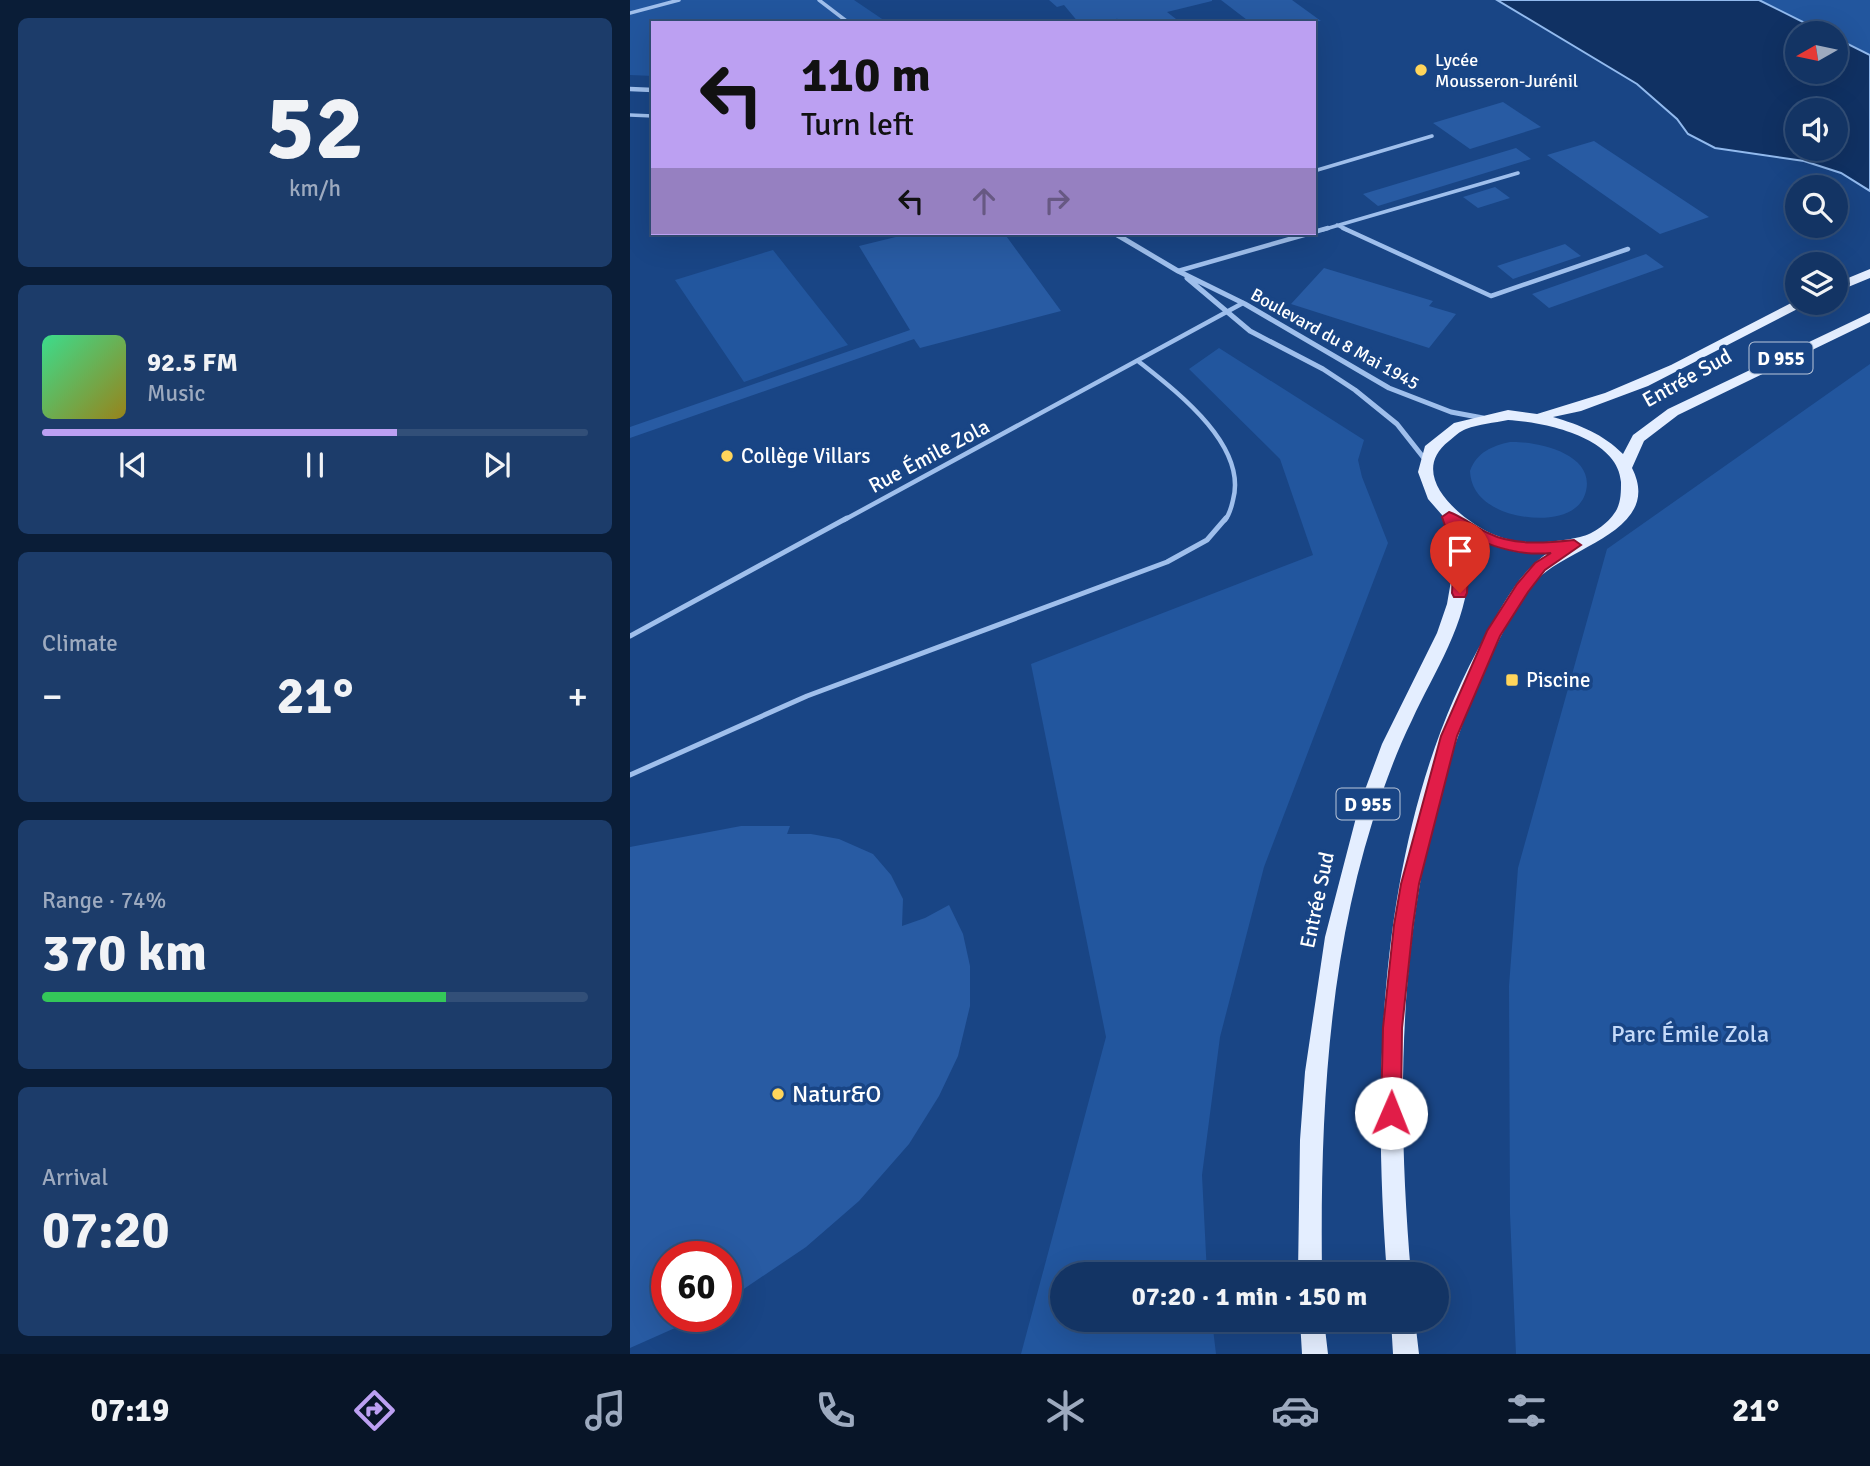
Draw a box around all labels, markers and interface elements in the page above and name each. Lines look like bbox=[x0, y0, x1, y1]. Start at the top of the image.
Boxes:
north arrow bbox=[1785, 21, 1848, 84]
map controls bbox=[1785, 21, 1848, 315]
text: 110 m bbox=[801, 45, 931, 105]
icon: left bbox=[686, 49, 777, 140]
place label: Lycée Mousseron-Jurénil bbox=[1435, 49, 1578, 92]
marker: Lycée Mousseron-Jurénil bbox=[1413, 62, 1429, 78]
text: 52 bbox=[266, 72, 364, 185]
button: sound bbox=[1785, 98, 1848, 161]
text: Turn left bbox=[801, 105, 914, 144]
text: km/h bbox=[289, 174, 341, 203]
button: search bbox=[1785, 175, 1848, 238]
icon: left bbox=[892, 182, 930, 220]
icon: ahead bbox=[965, 182, 1003, 220]
icon: right bbox=[1038, 182, 1076, 220]
button: layers bbox=[1785, 252, 1848, 315]
street label: Boulevard du 8 Mai 1945 bbox=[1247, 283, 1423, 395]
road number: D 955 bbox=[1750, 342, 1812, 374]
street label: Entrée Sud bbox=[1638, 343, 1736, 413]
text: 92.5 FM bbox=[147, 347, 238, 379]
text: Music bbox=[147, 379, 205, 408]
street label: Rue Émile Zola bbox=[864, 413, 994, 499]
place label: Collège Villars bbox=[741, 443, 871, 469]
icon: previous bbox=[114, 446, 152, 484]
icon: pause bbox=[296, 446, 334, 484]
icon: next bbox=[478, 446, 516, 484]
marker: Collège Villars bbox=[719, 448, 735, 464]
pin bbox=[1430, 521, 1490, 593]
icon: arrive bbox=[1441, 532, 1479, 570]
text: Climate bbox=[42, 629, 118, 658]
text: 21° bbox=[277, 664, 353, 728]
place label: Piscine bbox=[1526, 667, 1591, 693]
marker: Piscine bbox=[1504, 672, 1520, 688]
text: − bbox=[42, 673, 63, 720]
text: + bbox=[567, 673, 588, 720]
road number: D 955 bbox=[1336, 789, 1400, 820]
street label: Entrée Sud bbox=[1294, 849, 1340, 951]
text: Range · 74% bbox=[42, 886, 166, 915]
text: 370 km bbox=[42, 921, 207, 985]
park label: Parc Émile Zola bbox=[1611, 1019, 1769, 1049]
position arrow bbox=[1354, 1076, 1428, 1150]
place label: Natur&O bbox=[792, 1079, 881, 1109]
marker: Natur&O bbox=[770, 1086, 786, 1102]
text: Arrival bbox=[42, 1163, 108, 1192]
text: 07:20 bbox=[42, 1198, 170, 1262]
speed limit sign: 60 bbox=[651, 1241, 742, 1332]
text: 07:20 · 1 min · 150 m bbox=[1132, 1281, 1367, 1313]
icon: directions bbox=[350, 1386, 399, 1435]
icon: music bbox=[581, 1386, 630, 1435]
icon: phone bbox=[811, 1386, 860, 1435]
icon: climate bbox=[1041, 1386, 1090, 1435]
icon: car bbox=[1271, 1386, 1320, 1435]
icon: filters bbox=[1502, 1386, 1551, 1435]
text: 07:19 bbox=[91, 1391, 169, 1430]
text: 21° bbox=[1732, 1391, 1779, 1430]

